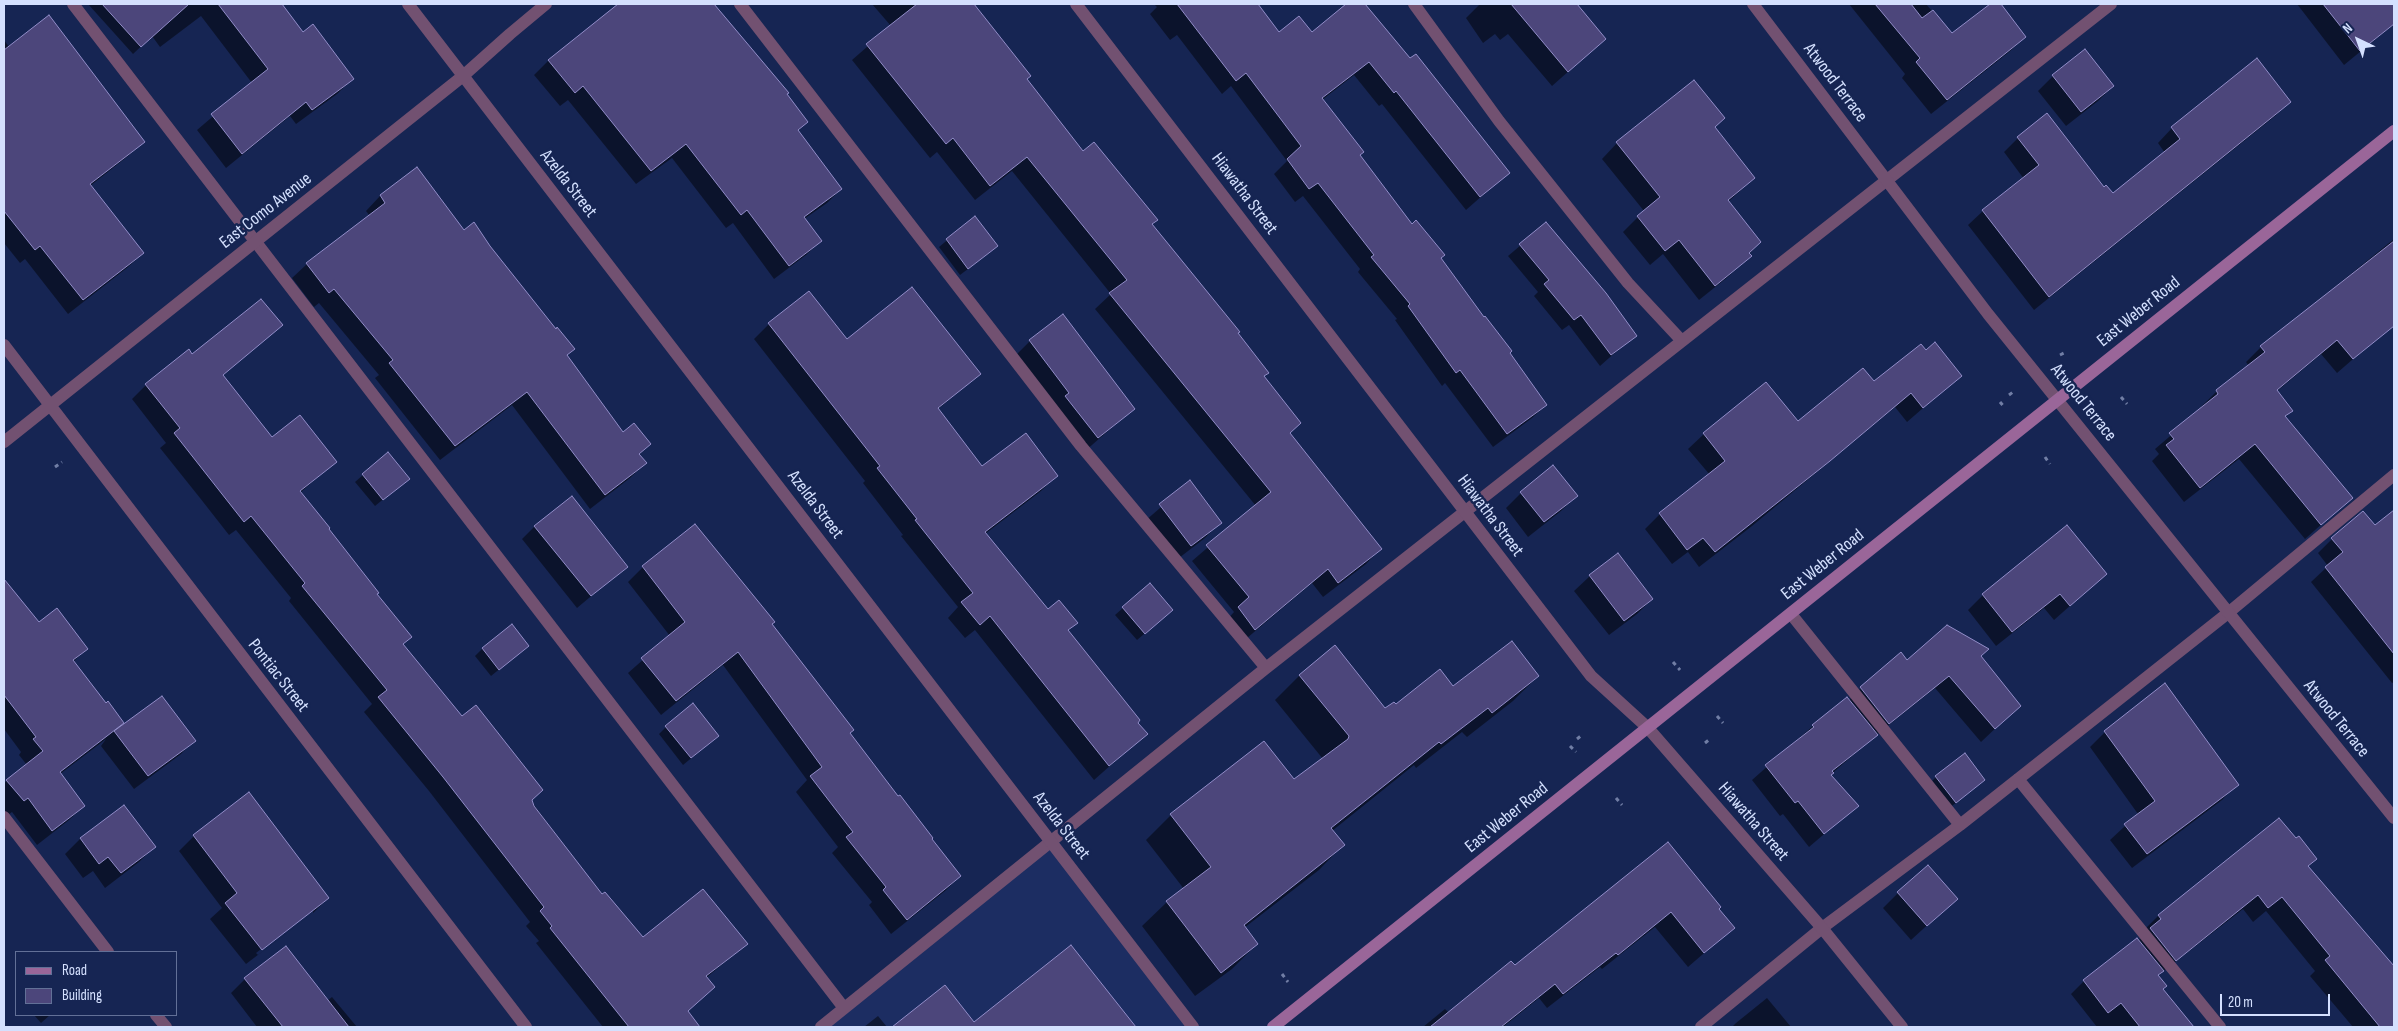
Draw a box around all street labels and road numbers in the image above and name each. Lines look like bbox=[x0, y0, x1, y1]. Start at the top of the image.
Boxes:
street label: Atwood Terrace bbox=[1798, 39, 1872, 127]
street label: Azelda Street bbox=[535, 146, 601, 222]
street label: Hiawatha Street bbox=[1206, 149, 1282, 239]
street label: East Como Avenue bbox=[216, 168, 316, 254]
street label: East Weber Road bbox=[2093, 272, 2185, 352]
street label: Atwood Terrace bbox=[2045, 360, 2121, 446]
street label: Azelda Street bbox=[782, 467, 848, 543]
street label: Hiawatha Street bbox=[1452, 471, 1528, 561]
street label: East Weber Road bbox=[1777, 525, 1869, 605]
street label: Pontiac Street bbox=[243, 635, 313, 717]
street label: Atwood Terrace bbox=[2298, 676, 2374, 762]
street label: East Weber Road bbox=[1461, 778, 1553, 858]
street label: Hiawatha Street bbox=[1713, 778, 1793, 866]
street label: Azelda Street bbox=[1028, 788, 1094, 864]

